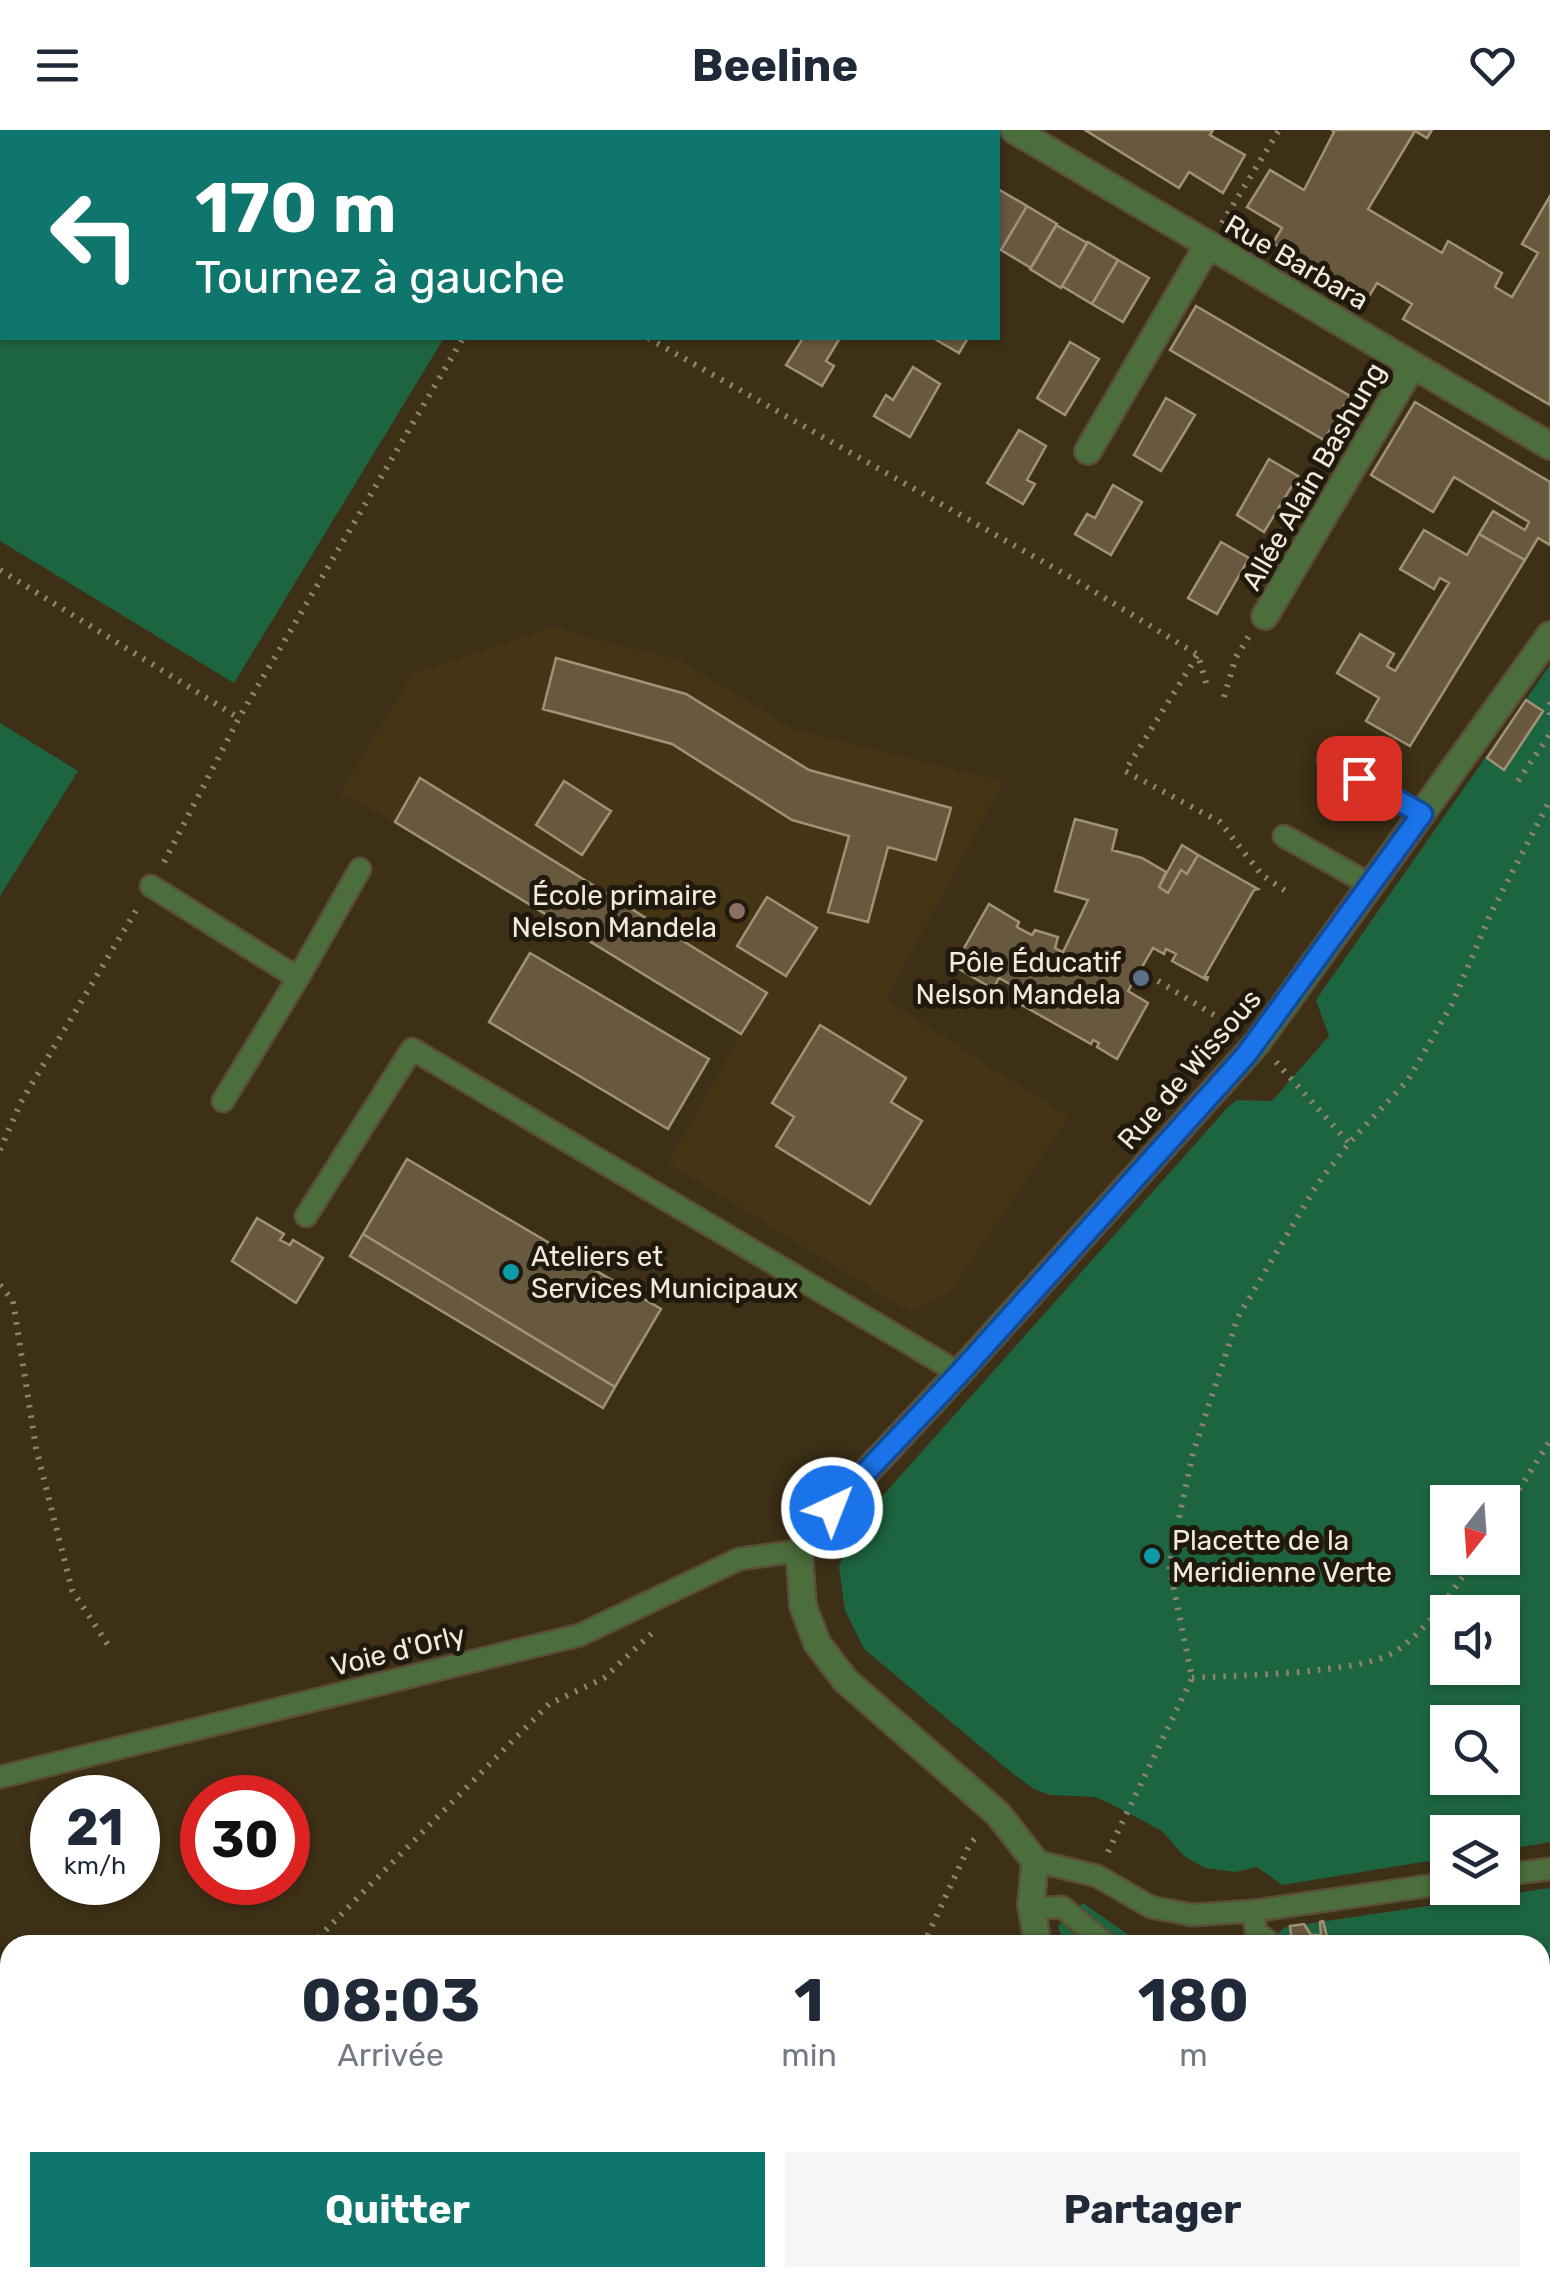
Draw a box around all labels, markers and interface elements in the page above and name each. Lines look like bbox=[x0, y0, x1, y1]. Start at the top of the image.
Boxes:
icon: menu bbox=[30, 38, 85, 93]
icon: heart bbox=[1465, 38, 1520, 93]
text: Beeline bbox=[692, 39, 858, 92]
text: 170 m bbox=[195, 167, 397, 250]
icon: left bbox=[30, 170, 160, 300]
street label: Rue Barbara bbox=[1219, 208, 1375, 317]
text: Tournez à gauche bbox=[195, 251, 565, 304]
street label: Allée Alain Bashung bbox=[1235, 356, 1392, 596]
pin bbox=[1317, 736, 1402, 821]
icon: arrive bbox=[1332, 751, 1387, 806]
place label: École primaire Nelson Mandela bbox=[512, 879, 717, 944]
marker: École primaire Nelson Mandela bbox=[726, 900, 748, 922]
place label: Pôle Éducatif Nelson Mandela bbox=[916, 946, 1121, 1011]
marker: Pôle Éducatif Nelson Mandela bbox=[1130, 967, 1152, 989]
street label: Rue de Wissous bbox=[1111, 982, 1268, 1156]
place label: Ateliers et Services Municipaux bbox=[531, 1240, 798, 1305]
marker: Ateliers et Services Municipaux bbox=[500, 1261, 522, 1283]
position arrow bbox=[780, 1456, 884, 1560]
north arrow bbox=[1430, 1485, 1520, 1575]
map controls bbox=[1430, 1485, 1520, 1905]
place label: Placette de la Meridienne Verte bbox=[1172, 1524, 1392, 1589]
marker: Placette de la Meridienne Verte bbox=[1141, 1545, 1163, 1567]
button: sound bbox=[1430, 1595, 1520, 1685]
street label: Voie d'Orly bbox=[328, 1618, 469, 1683]
button: search bbox=[1430, 1705, 1520, 1795]
speed limit sign: 30 bbox=[180, 1775, 310, 1905]
text: 21 bbox=[66, 1798, 124, 1858]
button: layers bbox=[1430, 1815, 1520, 1905]
text: km/h bbox=[64, 1851, 126, 1880]
text: 08:03 bbox=[301, 1965, 480, 2036]
text: 1 bbox=[794, 1965, 824, 2036]
text: 180 bbox=[1138, 1965, 1249, 2036]
text: Arrivée bbox=[337, 2036, 444, 2074]
text: min bbox=[781, 2036, 837, 2074]
text: m bbox=[1179, 2036, 1208, 2074]
button: Quitter bbox=[30, 2152, 765, 2267]
button: Partager bbox=[785, 2152, 1520, 2267]

